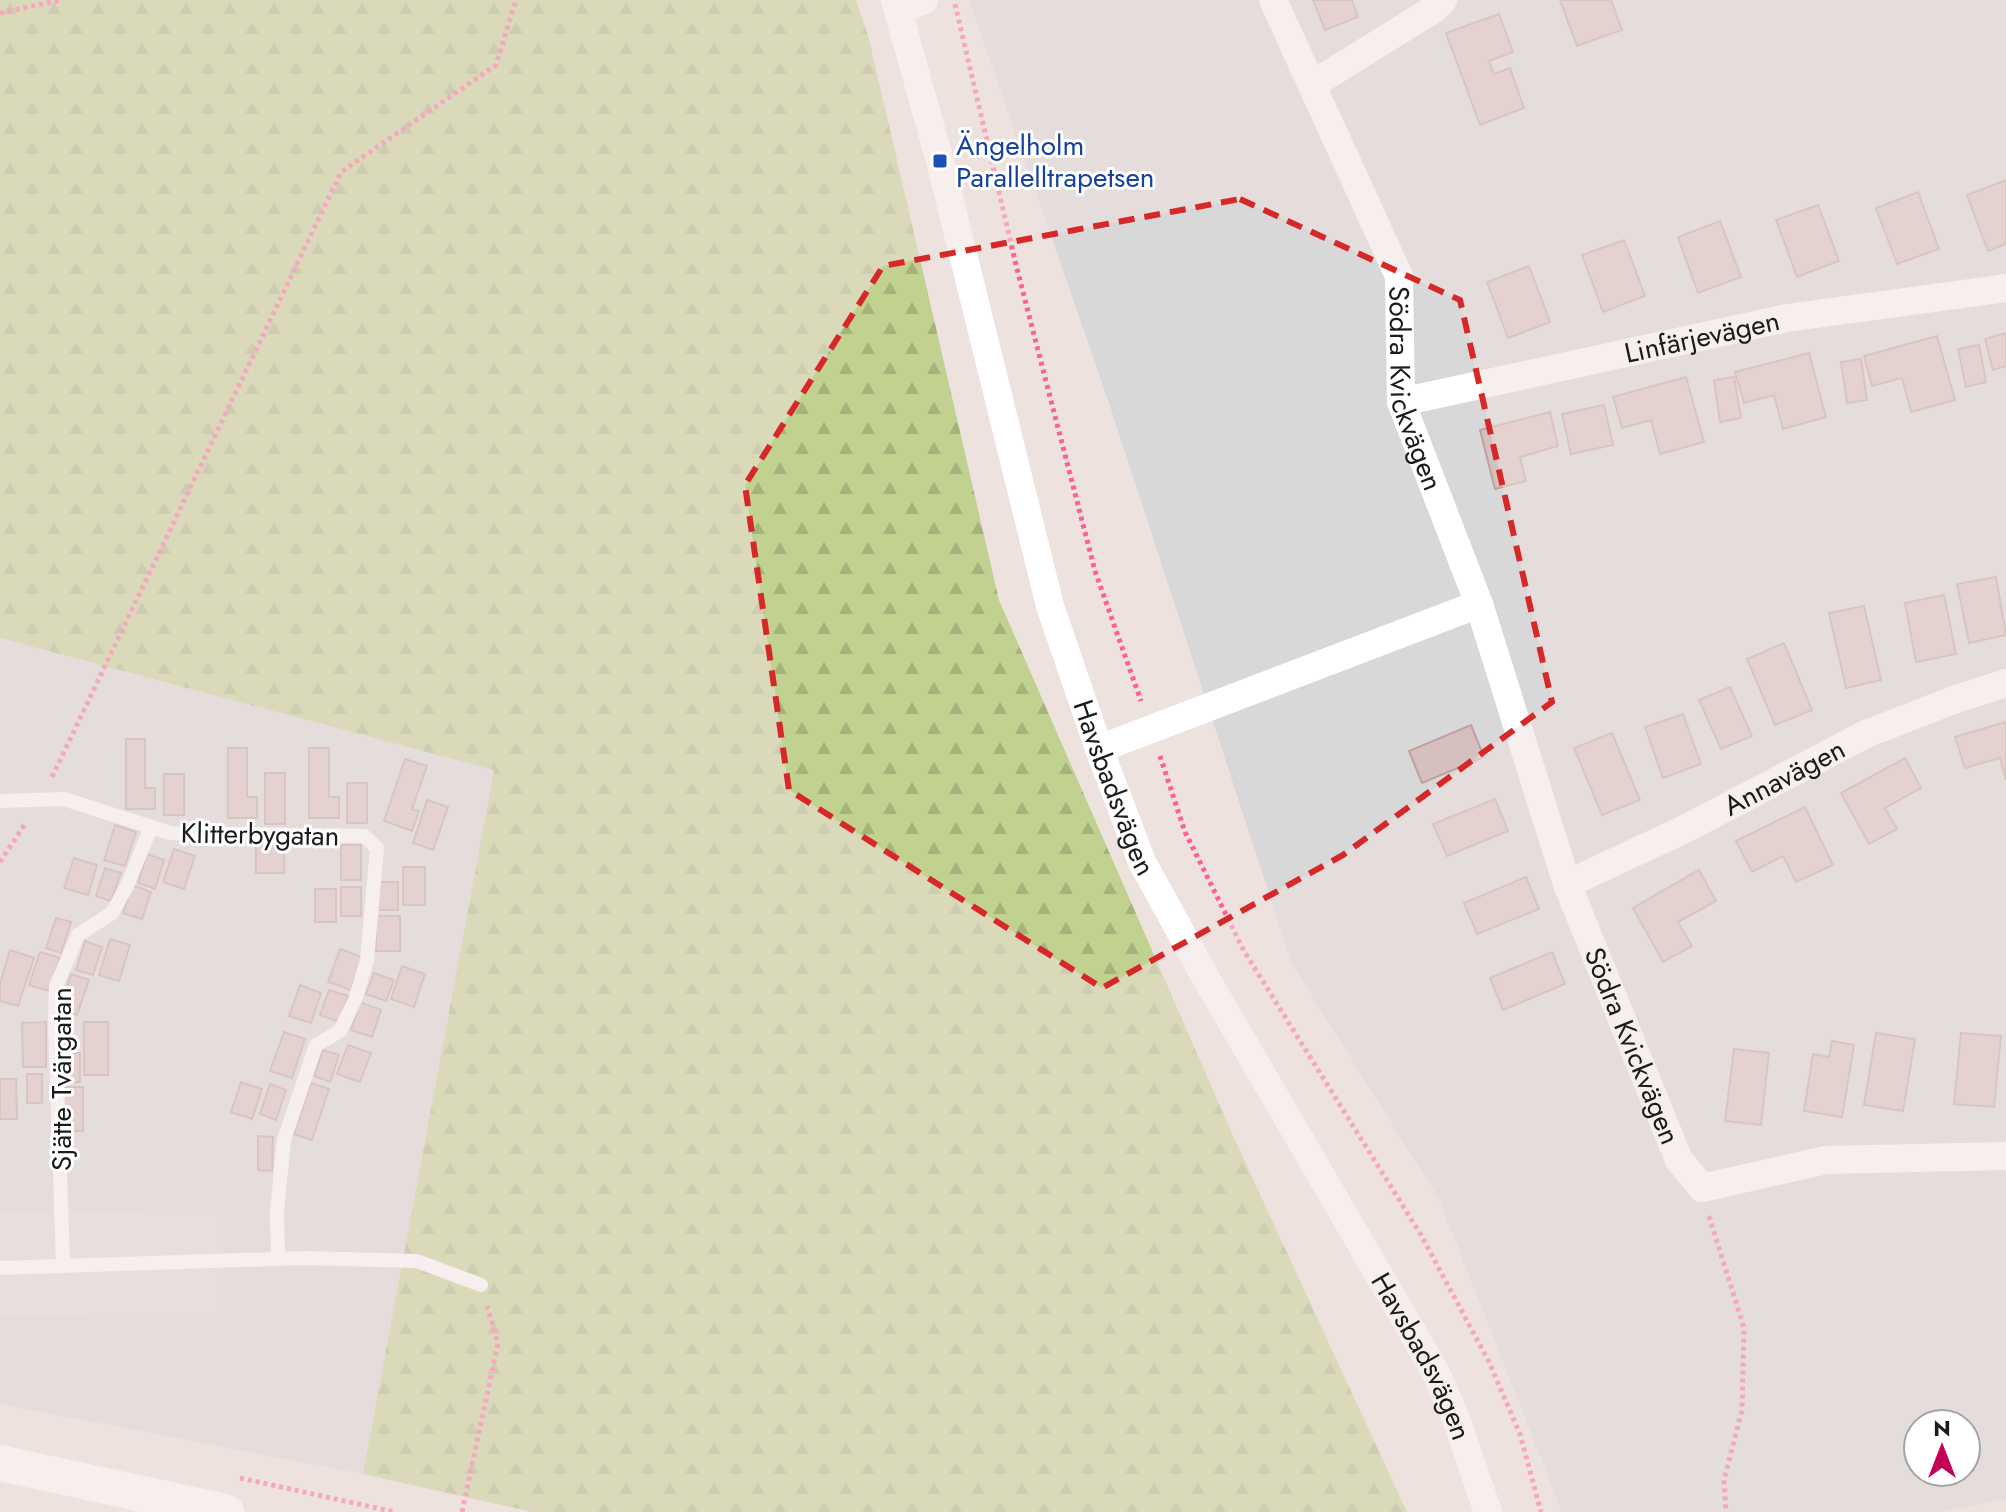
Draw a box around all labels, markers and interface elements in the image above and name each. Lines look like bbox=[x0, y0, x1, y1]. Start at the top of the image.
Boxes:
place label: Ängelholm Parallelltrapetsen bbox=[956, 125, 1155, 198]
marker: Ängelholm Parallelltrapetsen bbox=[931, 152, 949, 170]
street label: Södra Kvickvägen bbox=[1378, 286, 1453, 497]
street label: Linfärjevägen bbox=[1621, 300, 1784, 374]
street label: Havsbadsvägen bbox=[1063, 694, 1166, 883]
street label: Annavägen bbox=[1716, 729, 1852, 826]
street label: Klitterbygatan bbox=[180, 813, 340, 856]
street label: Södra Kvickvägen bbox=[1574, 941, 1691, 1151]
street label: Sjätte Tvärgatan bbox=[41, 987, 82, 1171]
street label: Havsbadsvägen bbox=[1361, 1265, 1482, 1445]
north arrow bbox=[1902, 1408, 1982, 1488]
text: N bbox=[1933, 1412, 1951, 1444]

